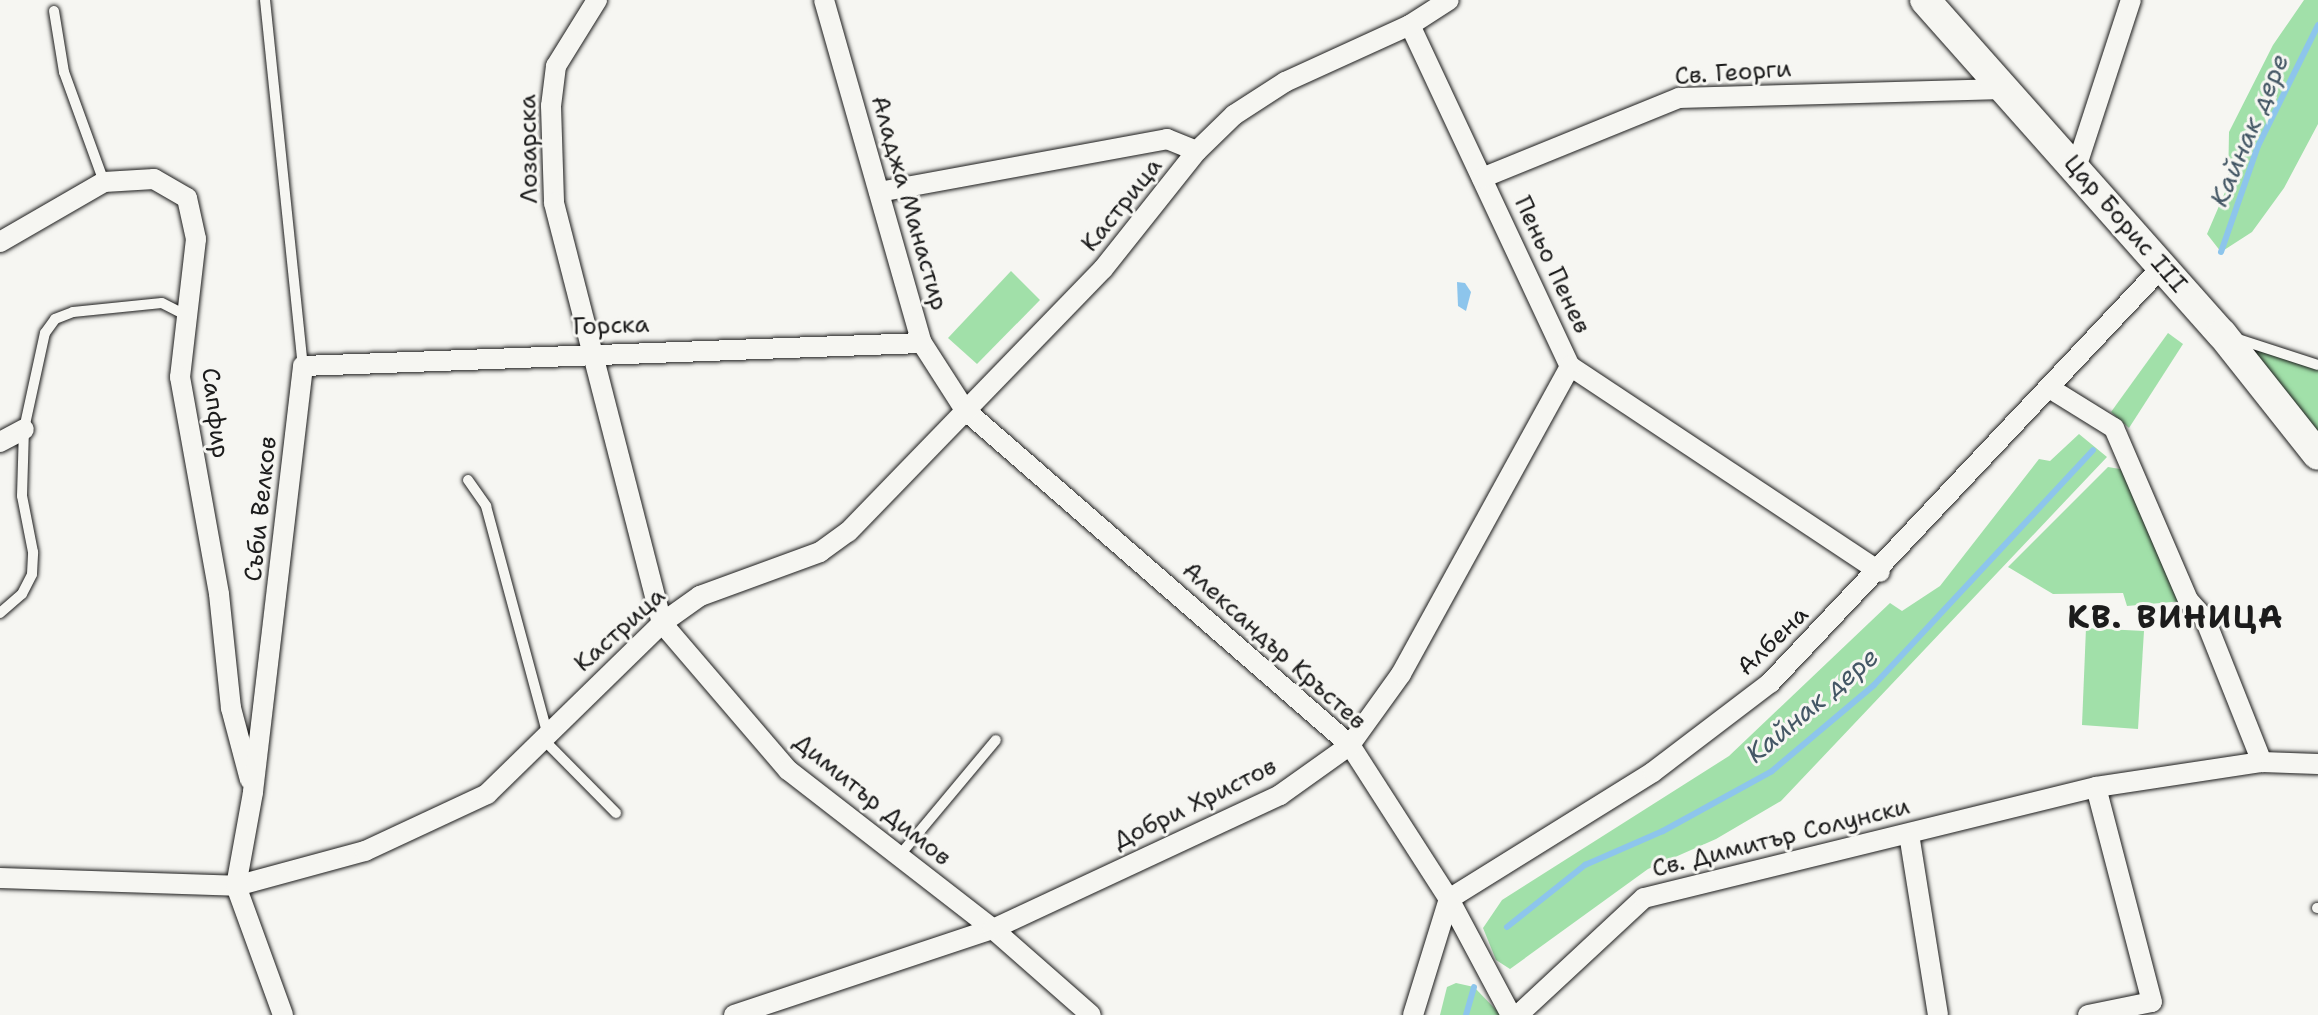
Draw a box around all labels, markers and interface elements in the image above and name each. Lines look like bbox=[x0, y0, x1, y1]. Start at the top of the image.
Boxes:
water label: Кайнак дере bbox=[2203, 49, 2295, 211]
street label: Св. Георги bbox=[1674, 55, 1792, 91]
street label: Аладжа Манастир bbox=[865, 92, 953, 314]
street label: Лозарска bbox=[514, 94, 544, 204]
street label: Цар Борис III bbox=[2057, 149, 2193, 299]
street label: Кастрица bbox=[1076, 152, 1168, 258]
street label: Пеньо Пенев bbox=[1508, 192, 1596, 338]
street label: Горска bbox=[572, 310, 650, 342]
street label: Сапфир bbox=[195, 366, 235, 460]
street label: Съби Велков bbox=[239, 435, 283, 583]
street label: Александър Кръстев bbox=[1176, 556, 1372, 736]
street label: Кастрица bbox=[569, 582, 671, 678]
district label: КВ. ВИНИЦА bbox=[2067, 598, 2285, 636]
street label: Албена bbox=[1732, 600, 1814, 682]
water label: Кайнак дере bbox=[1739, 641, 1885, 769]
street label: Димитър Димов bbox=[787, 728, 957, 872]
street label: Добри Христов bbox=[1109, 752, 1281, 856]
street label: Св. Димитър Солунски bbox=[1649, 792, 1913, 884]

